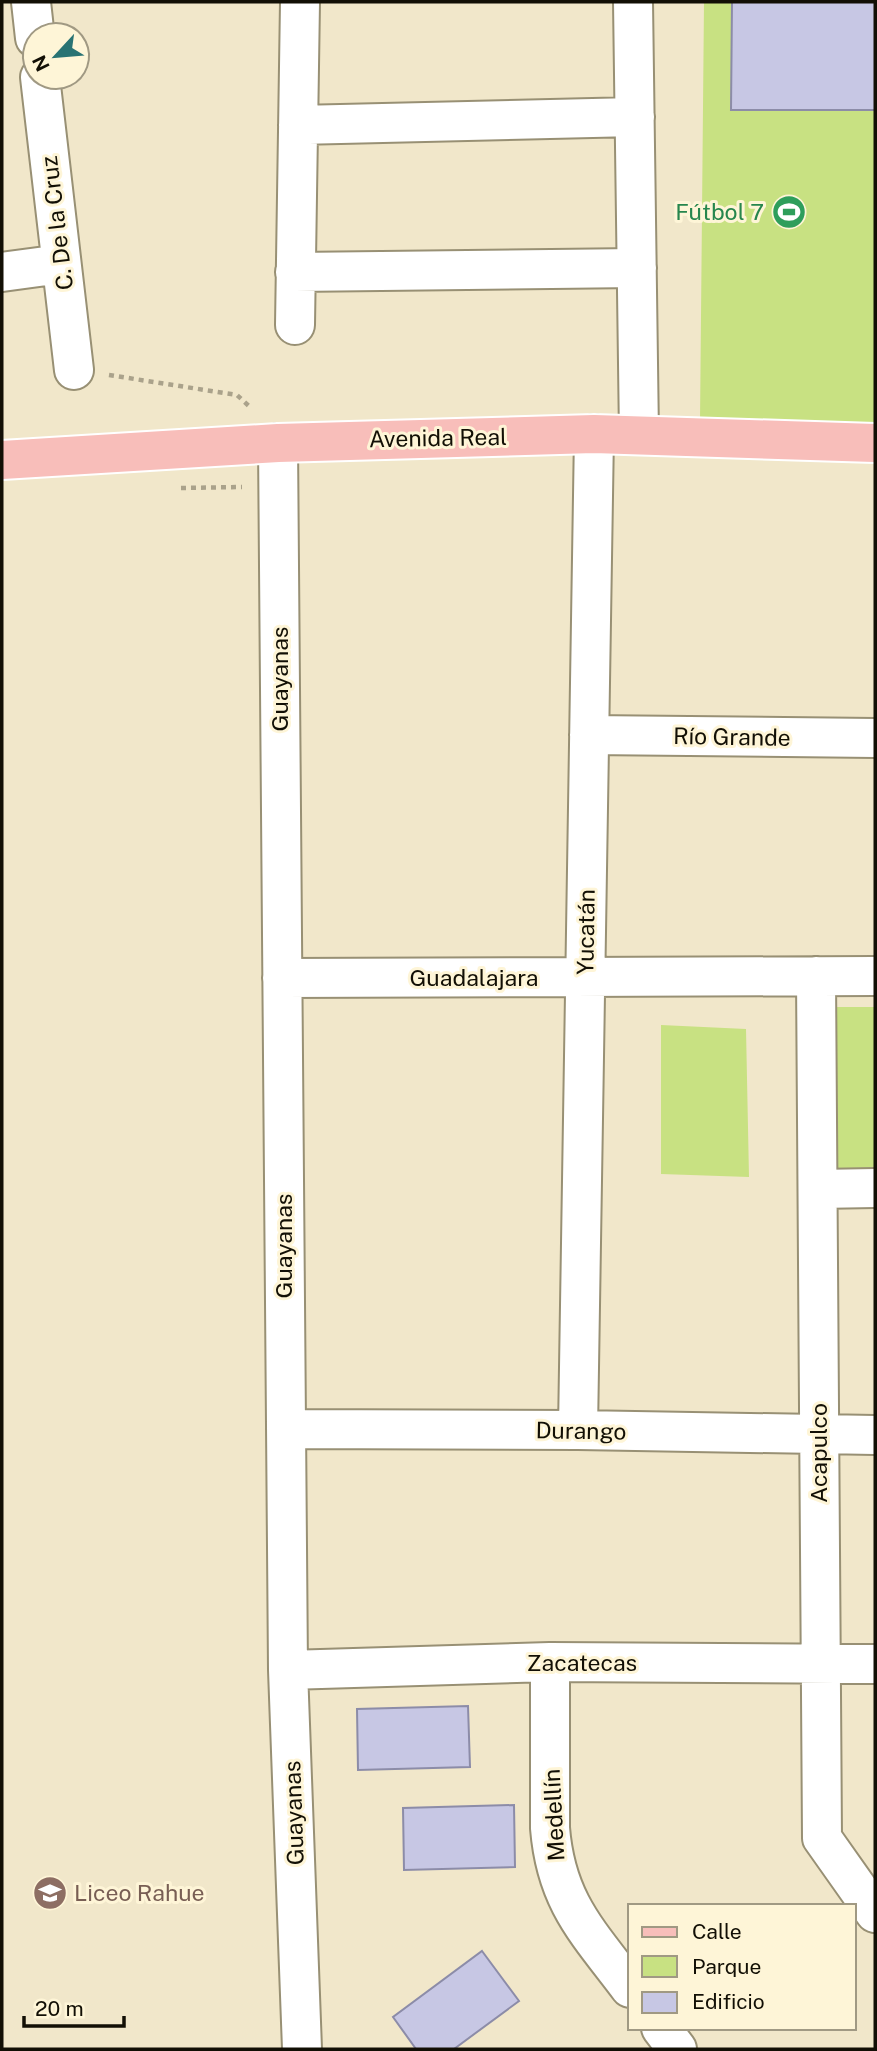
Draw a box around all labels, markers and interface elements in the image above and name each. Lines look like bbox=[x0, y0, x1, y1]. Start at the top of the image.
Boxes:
north arrow bbox=[21, 21, 91, 91]
text: N bbox=[28, 52, 54, 75]
street label: C. De la Cruz bbox=[35, 154, 78, 292]
sports icon: Fútbol 7 bbox=[770, 193, 808, 231]
place label: Fútbol 7 bbox=[675, 198, 764, 225]
street label: Avenida Real bbox=[369, 423, 507, 452]
street label: Guayanas bbox=[266, 627, 293, 731]
street label: Río Grande bbox=[673, 722, 791, 751]
street label: Yucatán bbox=[571, 889, 600, 975]
street label: Guadalajara bbox=[410, 964, 539, 991]
street label: Guayanas bbox=[270, 1194, 297, 1298]
street label: Acapulco bbox=[805, 1403, 832, 1503]
street label: Durango bbox=[535, 1416, 627, 1445]
street label: Zacatecas bbox=[527, 1649, 637, 1676]
street label: Guayanas bbox=[278, 1760, 309, 1866]
street label: Medellín bbox=[538, 1768, 569, 1862]
school or university icon: Liceo Rahue bbox=[31, 1874, 69, 1912]
place label: Liceo Rahue bbox=[74, 1879, 205, 1906]
legend bbox=[628, 1904, 856, 2030]
text: Calle bbox=[692, 1919, 742, 1944]
text: Parque bbox=[692, 1954, 761, 1979]
scale bar bbox=[24, 1984, 124, 2028]
text: Edificio bbox=[692, 1989, 765, 2014]
text: 20 m bbox=[35, 1996, 84, 2021]

